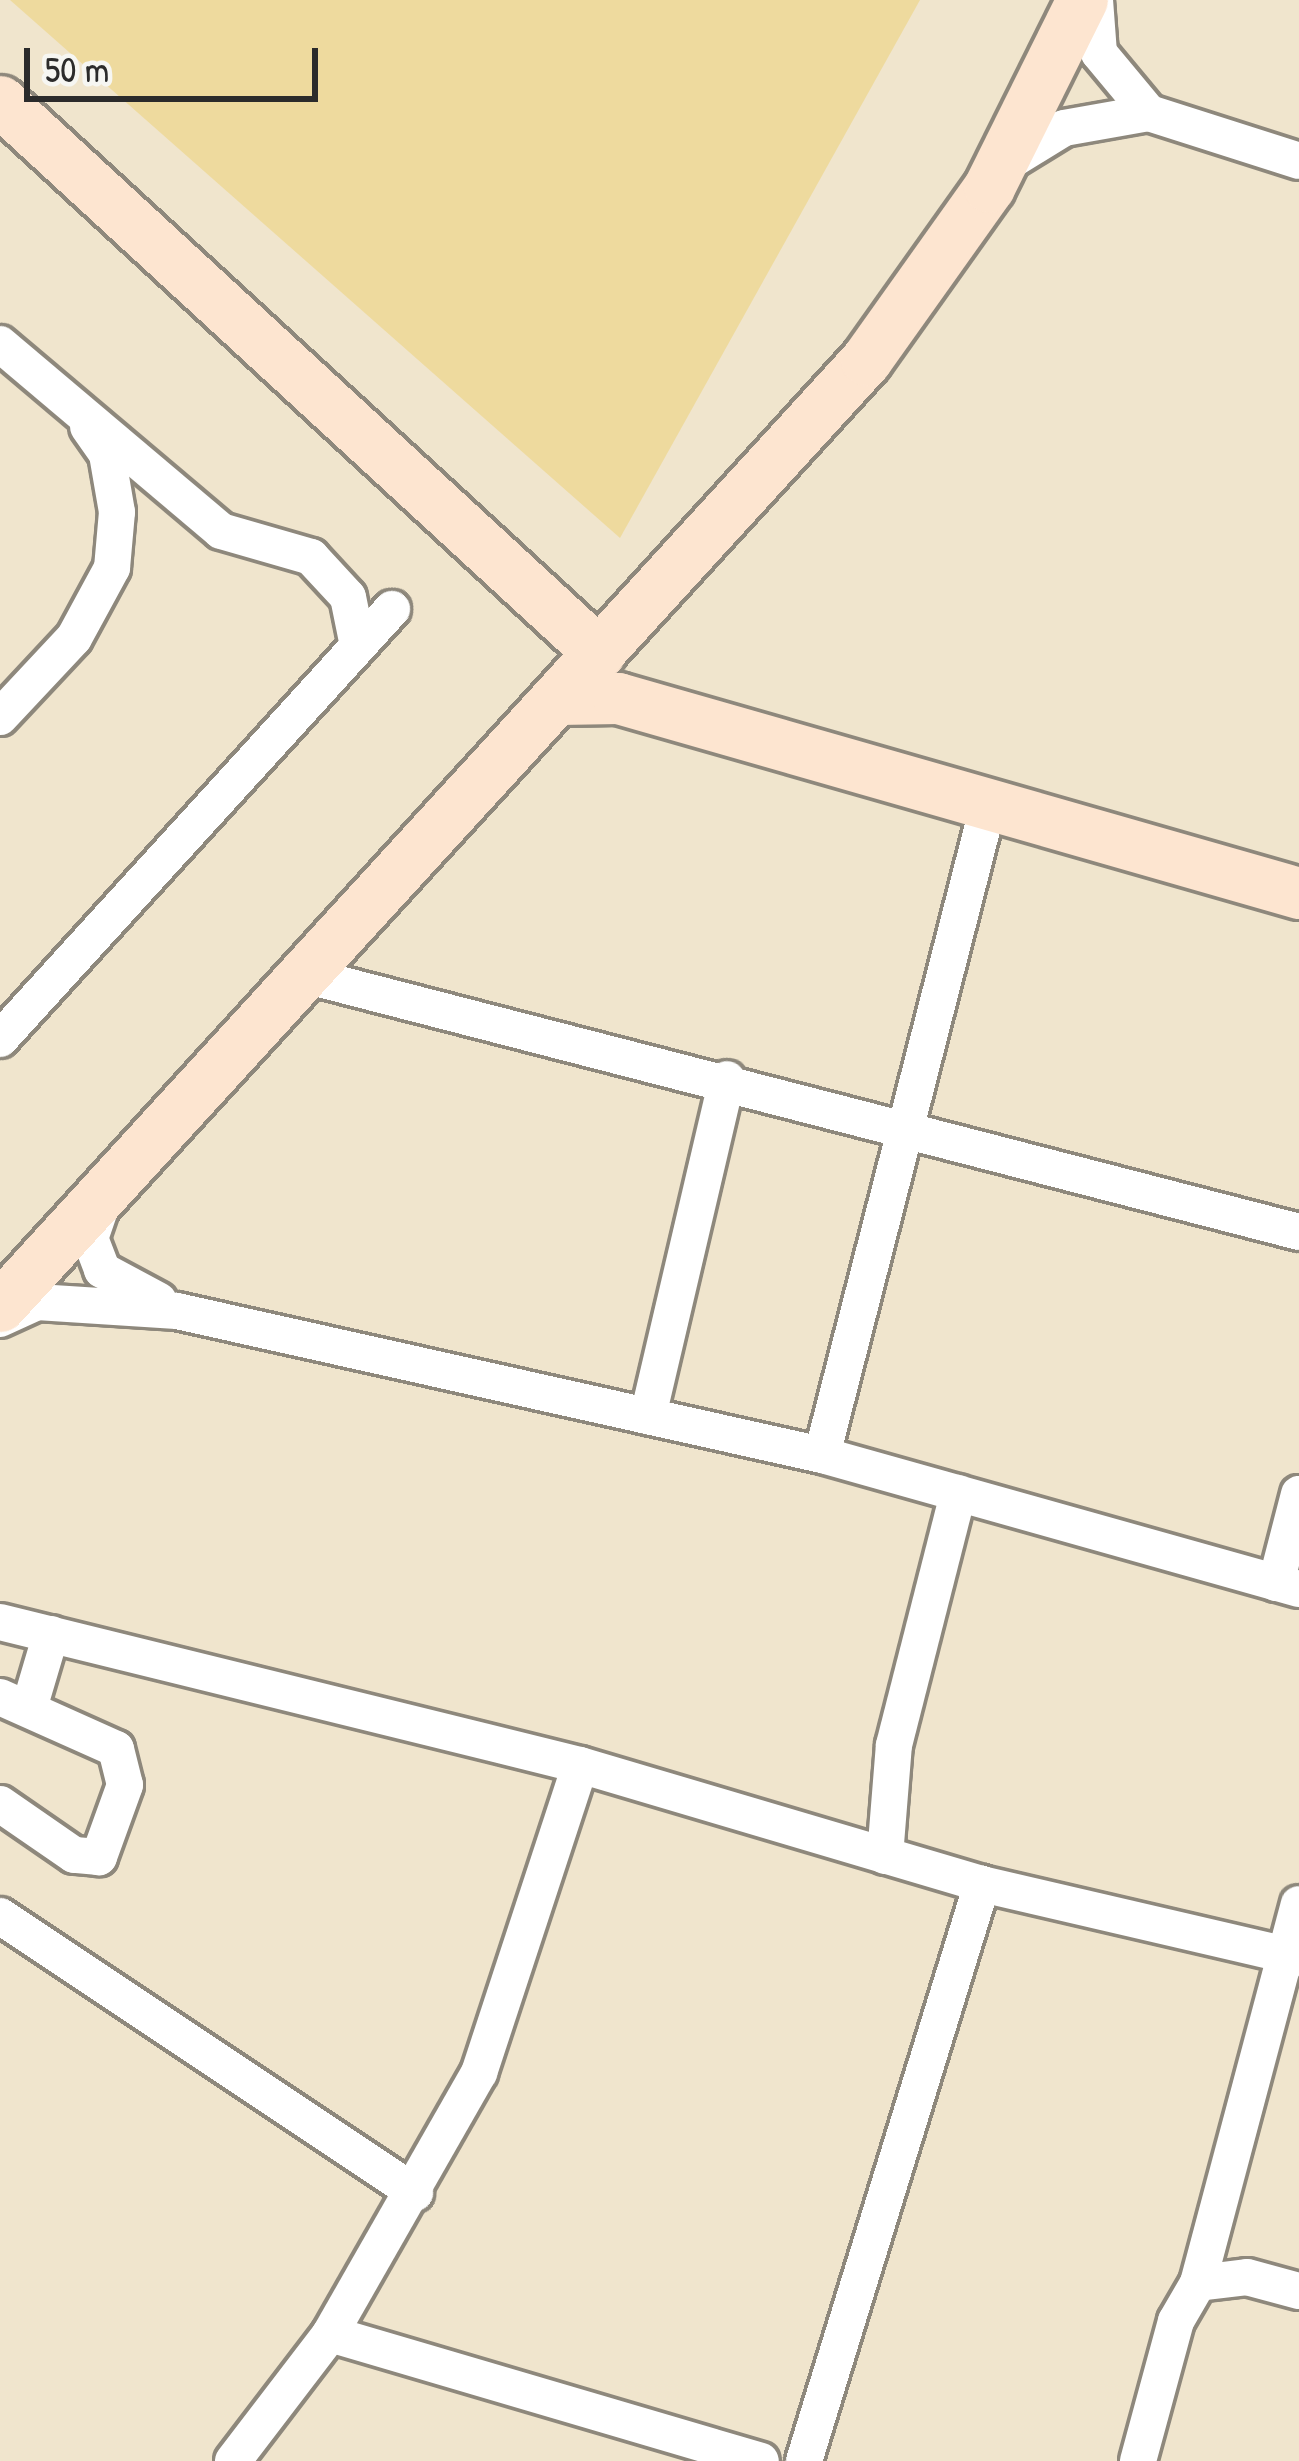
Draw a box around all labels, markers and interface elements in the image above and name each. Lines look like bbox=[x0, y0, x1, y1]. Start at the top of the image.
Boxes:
scale bar bbox=[30, 24, 324, 98]
text: 50 m bbox=[45, 44, 109, 93]

